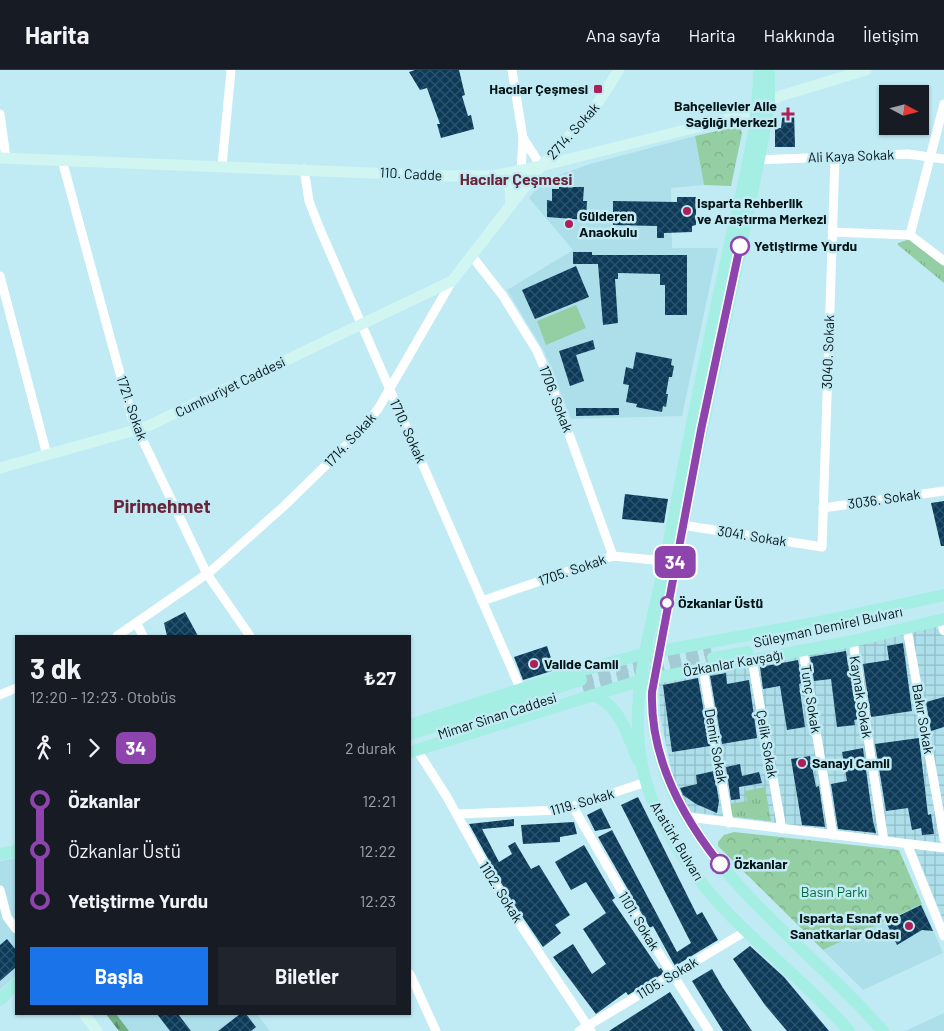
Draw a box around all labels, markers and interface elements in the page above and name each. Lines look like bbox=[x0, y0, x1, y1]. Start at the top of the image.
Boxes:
text: Harita bbox=[25, 20, 89, 49]
text: Ana sayfa bbox=[586, 24, 660, 46]
text: Harita bbox=[688, 24, 736, 46]
text: Hakkında bbox=[764, 24, 835, 46]
text: İletişim bbox=[863, 24, 919, 46]
place label: Hacılar Çeşmesi bbox=[489, 80, 588, 97]
marker: Hacılar Çeşmesi bbox=[592, 83, 604, 95]
north arrow bbox=[879, 85, 929, 135]
map controls bbox=[879, 85, 929, 135]
place label: Bahçelievler Aile Sağlığı Merkezi bbox=[674, 97, 777, 130]
street label: 2714. Sokak bbox=[543, 99, 602, 162]
marker: Bahçelievler Aile Sağlığı Merkezi bbox=[781, 107, 795, 121]
street label: Ali Kaya Sokak bbox=[808, 146, 894, 165]
street label: 110. Cadde bbox=[379, 163, 443, 184]
district label: Hacılar Çeşmesi bbox=[460, 169, 573, 188]
place label: Isparta Rehberlik ve Araştırma Merkezi bbox=[697, 194, 827, 227]
marker: Isparta Rehberlik ve Araştırma Merkezi bbox=[681, 205, 693, 217]
place label: Gülderen Anaokulu bbox=[579, 207, 637, 240]
marker: Gülderen Anaokulu bbox=[563, 218, 575, 230]
marker: Yetiştirme Yurdu bbox=[730, 236, 750, 256]
place label: Yetiştirme Yurdu bbox=[754, 237, 857, 254]
street label: 3040. Sokak bbox=[818, 315, 837, 389]
street label: Cumhuriyet Caddesi bbox=[172, 353, 287, 421]
street label: 1706. Sokak bbox=[536, 363, 577, 435]
street label: 1721. Sokak bbox=[113, 373, 151, 442]
street label: 1710. Sokak bbox=[387, 396, 430, 465]
street label: 1714. Sokak bbox=[320, 409, 379, 470]
street label: 3036. Sokak bbox=[847, 485, 921, 512]
district label: Pirimehmet bbox=[113, 494, 211, 517]
street label: 3041. Sokak bbox=[716, 522, 788, 549]
line badge: 34 bbox=[652, 546, 698, 578]
street label: 1705. Sokak bbox=[536, 550, 608, 589]
text: 34 bbox=[665, 551, 685, 573]
place label: Özkanlar Üstü bbox=[678, 594, 763, 611]
marker: Özkanlar Üstü bbox=[660, 596, 674, 610]
street label: Süleyman Demirel Bulvarı bbox=[752, 602, 904, 651]
street label: Özkanlar Kavşağı bbox=[682, 645, 784, 680]
text: 3 dk bbox=[30, 651, 82, 685]
street label: Kaynak Sokak bbox=[847, 654, 876, 739]
place label: Valide Camii bbox=[544, 655, 619, 672]
marker: Valide Camii bbox=[528, 658, 540, 670]
street label: Tunç Sokak bbox=[798, 663, 825, 734]
text: ₺27 bbox=[364, 666, 396, 689]
street label: Bakır Sokak bbox=[909, 683, 938, 755]
text: 12:20 – 12:23 · Otobüs bbox=[30, 687, 176, 706]
street label: Mimar Sinan Caddesi bbox=[435, 688, 558, 743]
street label: Demir Sokak bbox=[702, 707, 731, 785]
street label: Çelik Sokak bbox=[753, 709, 782, 779]
icon: walk bbox=[30, 734, 58, 762]
icon: forward bbox=[80, 734, 108, 762]
text: 34 bbox=[126, 737, 146, 759]
text: 1 bbox=[66, 738, 72, 757]
text: 2 durak bbox=[345, 738, 396, 757]
place label: Sanayi Camii bbox=[812, 754, 890, 771]
marker: Sanayi Camii bbox=[796, 757, 808, 769]
street label: 1119. Sokak bbox=[548, 784, 616, 819]
text: Özkanlar bbox=[68, 789, 141, 812]
text: 12:21 bbox=[362, 791, 396, 810]
street label: Atatürk Bulvarı bbox=[647, 798, 708, 883]
text: Özkanlar Üstü bbox=[68, 839, 181, 862]
text: 12:22 bbox=[359, 841, 396, 860]
marker: Özkanlar bbox=[710, 854, 730, 874]
place label: Özkanlar bbox=[734, 855, 788, 872]
street label: 1102. Sokak bbox=[476, 858, 527, 925]
park label: Basın Parkı bbox=[801, 883, 867, 900]
street label: 1101. Sokak bbox=[615, 888, 664, 953]
text: Yetiştirme Yurdu bbox=[68, 889, 208, 912]
text: 12:23 bbox=[360, 891, 396, 910]
place label: Isparta Esnaf ve Sanatkarlar Odası bbox=[790, 909, 899, 942]
marker: Isparta Esnaf ve Sanatkarlar Odası bbox=[903, 920, 915, 932]
button: Başla bbox=[30, 947, 208, 1005]
button: Biletler bbox=[218, 947, 396, 1005]
street label: 1105. Sokak bbox=[633, 953, 700, 1003]

